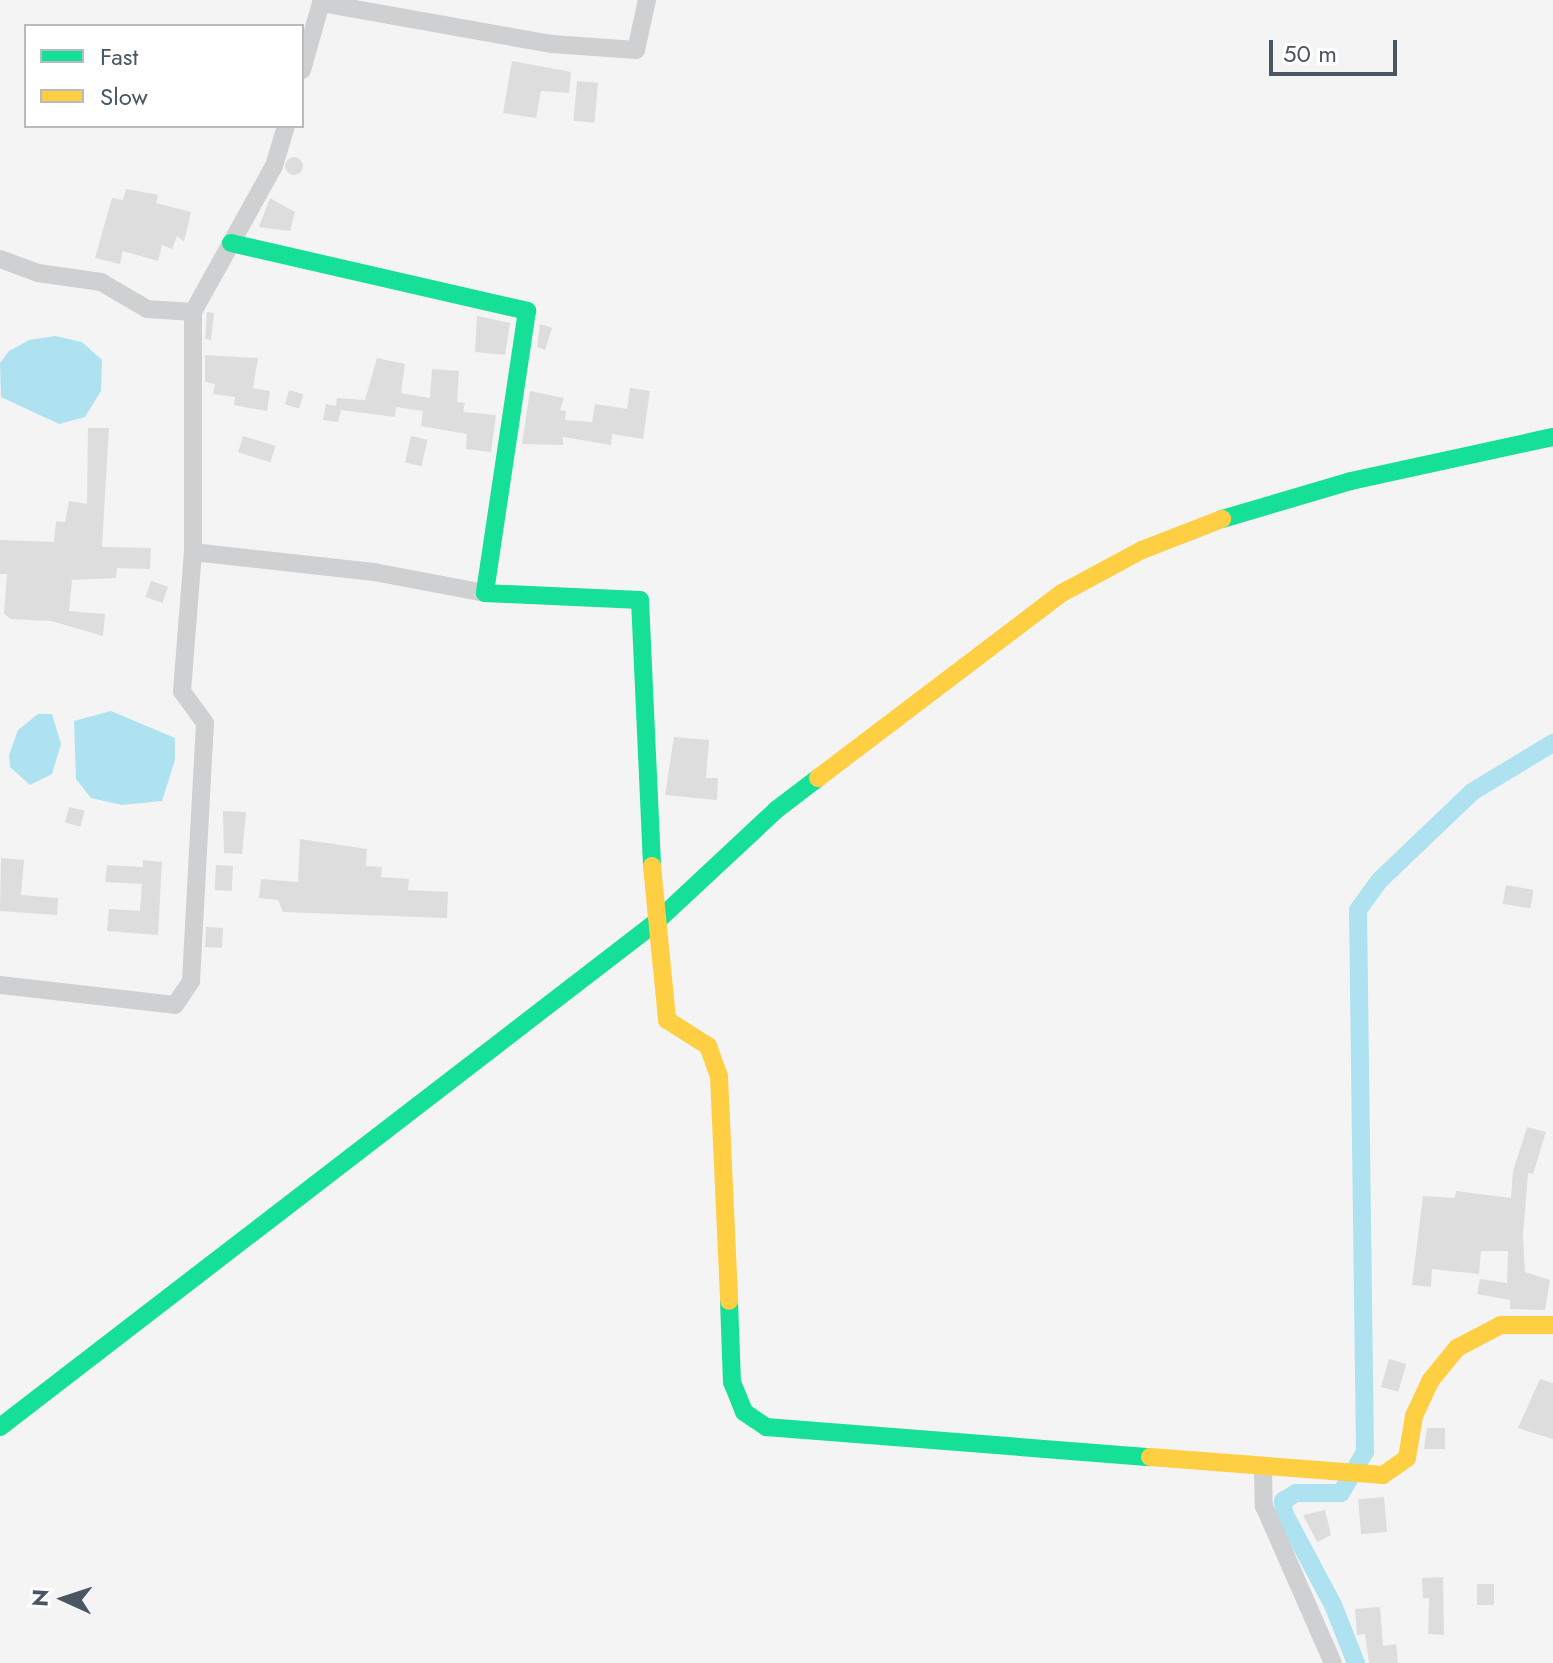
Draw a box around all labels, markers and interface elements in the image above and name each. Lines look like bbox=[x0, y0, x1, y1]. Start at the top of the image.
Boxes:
legend bbox=[24, 24, 304, 128]
scale bar bbox=[1273, 24, 1401, 74]
text: 50 m bbox=[1283, 36, 1337, 71]
text: Fast bbox=[100, 39, 138, 74]
text: Slow bbox=[100, 79, 148, 114]
north arrow bbox=[24, 1559, 104, 1639]
text: N bbox=[24, 1588, 56, 1607]

